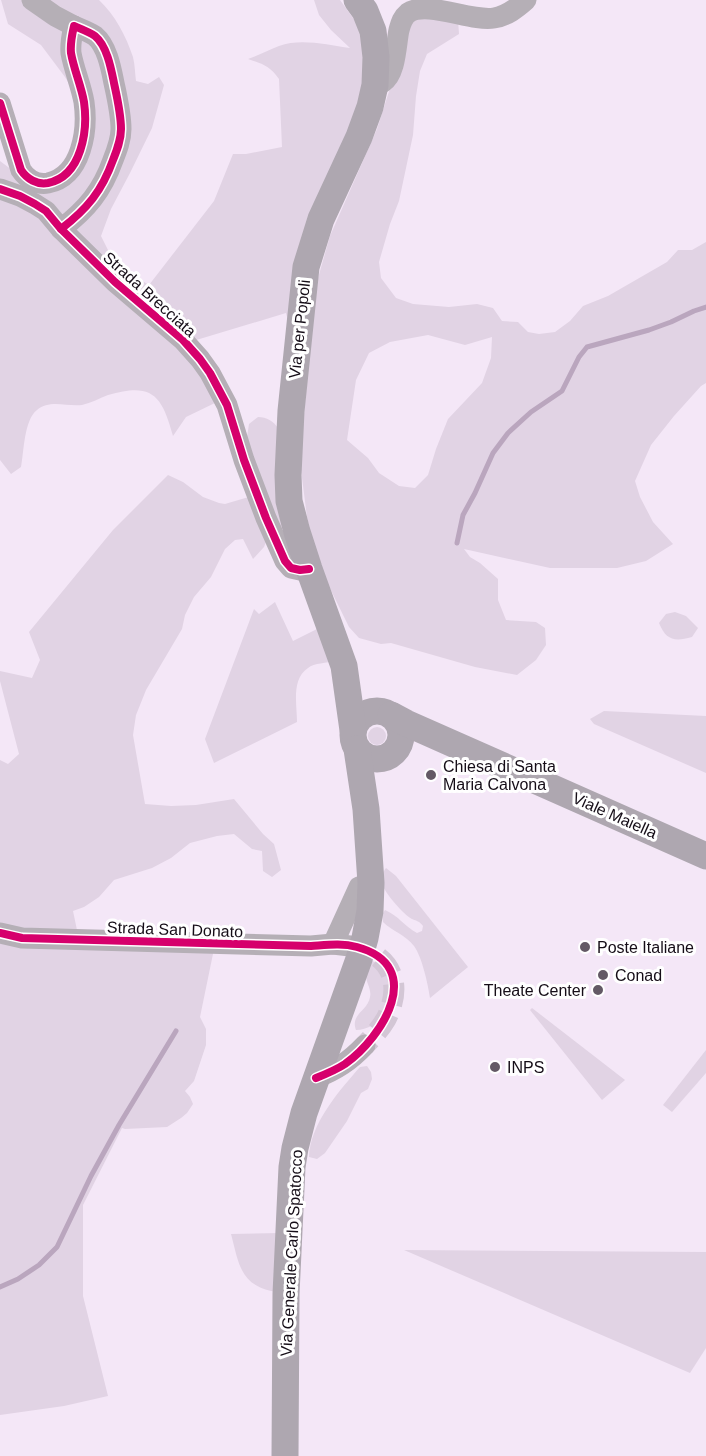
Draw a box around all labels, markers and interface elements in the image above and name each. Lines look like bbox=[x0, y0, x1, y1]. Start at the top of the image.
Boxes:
street label: Strada Brecciata bbox=[100, 248, 199, 340]
street label: Via per Popoli bbox=[286, 279, 313, 379]
place label: Chiesa di Santa Maria Calvona bbox=[443, 758, 556, 793]
marker: Chiesa di Santa Maria Calvona bbox=[424, 768, 438, 782]
street label: Viale Maiella bbox=[570, 789, 660, 842]
street label: Strada San Donato bbox=[107, 919, 243, 940]
place label: Poste Italiane bbox=[597, 939, 694, 956]
marker: Poste Italiane bbox=[578, 940, 592, 954]
place label: Conad bbox=[615, 967, 662, 984]
marker: Conad bbox=[596, 968, 610, 982]
place label: Theate Center bbox=[484, 982, 587, 999]
marker: Theate Center bbox=[591, 983, 605, 997]
place label: INPS bbox=[507, 1059, 544, 1076]
marker: INPS bbox=[488, 1060, 502, 1074]
street label: Via Generale Carlo Spatocco bbox=[278, 1149, 305, 1357]

